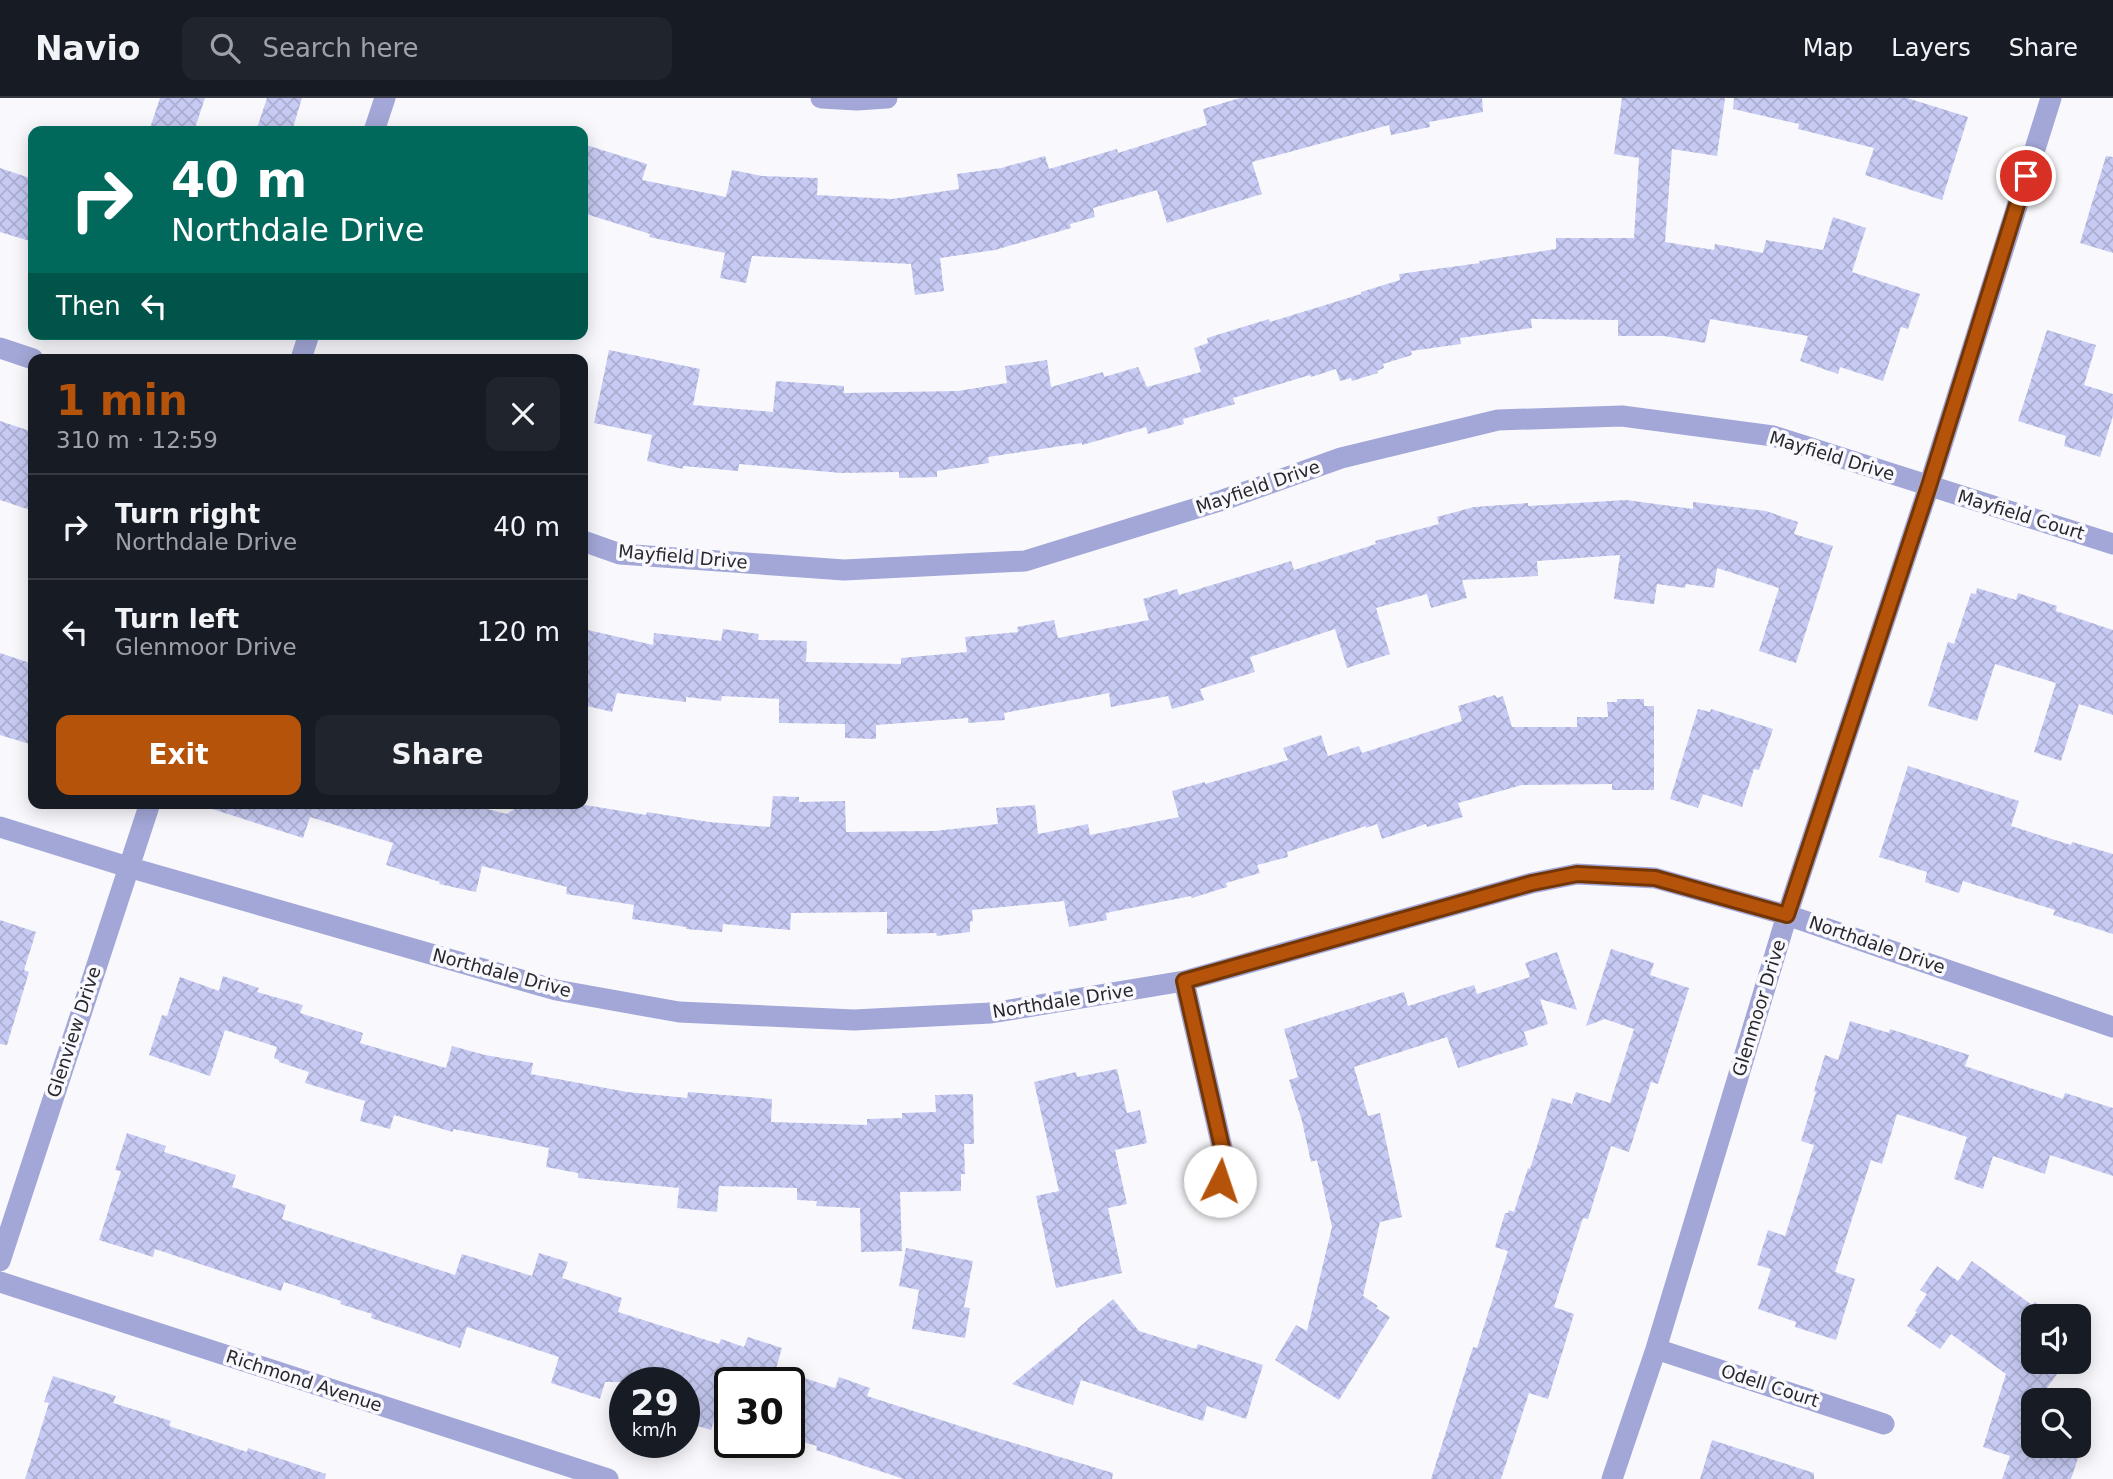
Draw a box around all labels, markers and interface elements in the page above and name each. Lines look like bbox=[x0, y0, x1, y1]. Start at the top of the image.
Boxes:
search box bbox=[182, 17, 672, 80]
text: Navio bbox=[35, 29, 140, 68]
icon: search bbox=[206, 29, 244, 67]
text: Search here bbox=[262, 33, 419, 63]
text: Map bbox=[1803, 34, 1853, 62]
text: Layers bbox=[1891, 34, 1971, 62]
text: Share bbox=[2009, 34, 2078, 62]
pin bbox=[1996, 146, 2056, 206]
text: 40 m bbox=[171, 152, 307, 209]
icon: right bbox=[56, 154, 147, 245]
icon: arrive bbox=[2007, 157, 2045, 195]
text: Northdale Drive bbox=[171, 211, 424, 249]
icon: left bbox=[135, 287, 173, 325]
text: Then bbox=[56, 291, 121, 321]
text: 1 min bbox=[56, 376, 188, 425]
button: close bbox=[486, 377, 560, 451]
text: 310 m · 12:59 bbox=[56, 427, 218, 453]
street label: Mayfield Drive bbox=[1767, 427, 1897, 485]
street label: Mayfield Drive bbox=[1193, 455, 1323, 518]
street label: Mayfield Court bbox=[1955, 485, 2087, 544]
text: Turn right bbox=[115, 499, 260, 529]
icon: right bbox=[56, 508, 94, 546]
text: 40 m bbox=[493, 512, 560, 542]
text: Northdale Drive bbox=[115, 529, 297, 555]
street label: Mayfield Drive bbox=[617, 540, 749, 573]
text: Turn left bbox=[115, 604, 239, 634]
icon: left bbox=[56, 613, 94, 651]
text: 120 m bbox=[477, 617, 560, 647]
text: Glenmoor Drive bbox=[115, 634, 297, 660]
button: Exit bbox=[56, 715, 301, 795]
button: Share bbox=[315, 715, 560, 795]
street label: Northdale Drive bbox=[1806, 911, 1948, 978]
street label: Glenmoor Drive bbox=[1728, 937, 1789, 1079]
street label: Northdale Drive bbox=[431, 944, 574, 1001]
street label: Glenview Drive bbox=[42, 964, 105, 1100]
street label: Northdale Drive bbox=[991, 979, 1135, 1022]
position arrow bbox=[1183, 1144, 1257, 1218]
map controls bbox=[2021, 1304, 2091, 1458]
button: sound bbox=[2021, 1304, 2091, 1374]
street label: Richmond Avenue bbox=[223, 1345, 385, 1416]
street label: Odell Court bbox=[1718, 1360, 1822, 1411]
speed limit sign: 30 bbox=[714, 1367, 805, 1458]
text: 29 bbox=[630, 1383, 679, 1423]
button: search bbox=[2021, 1388, 2091, 1458]
text: km/h bbox=[632, 1419, 677, 1440]

